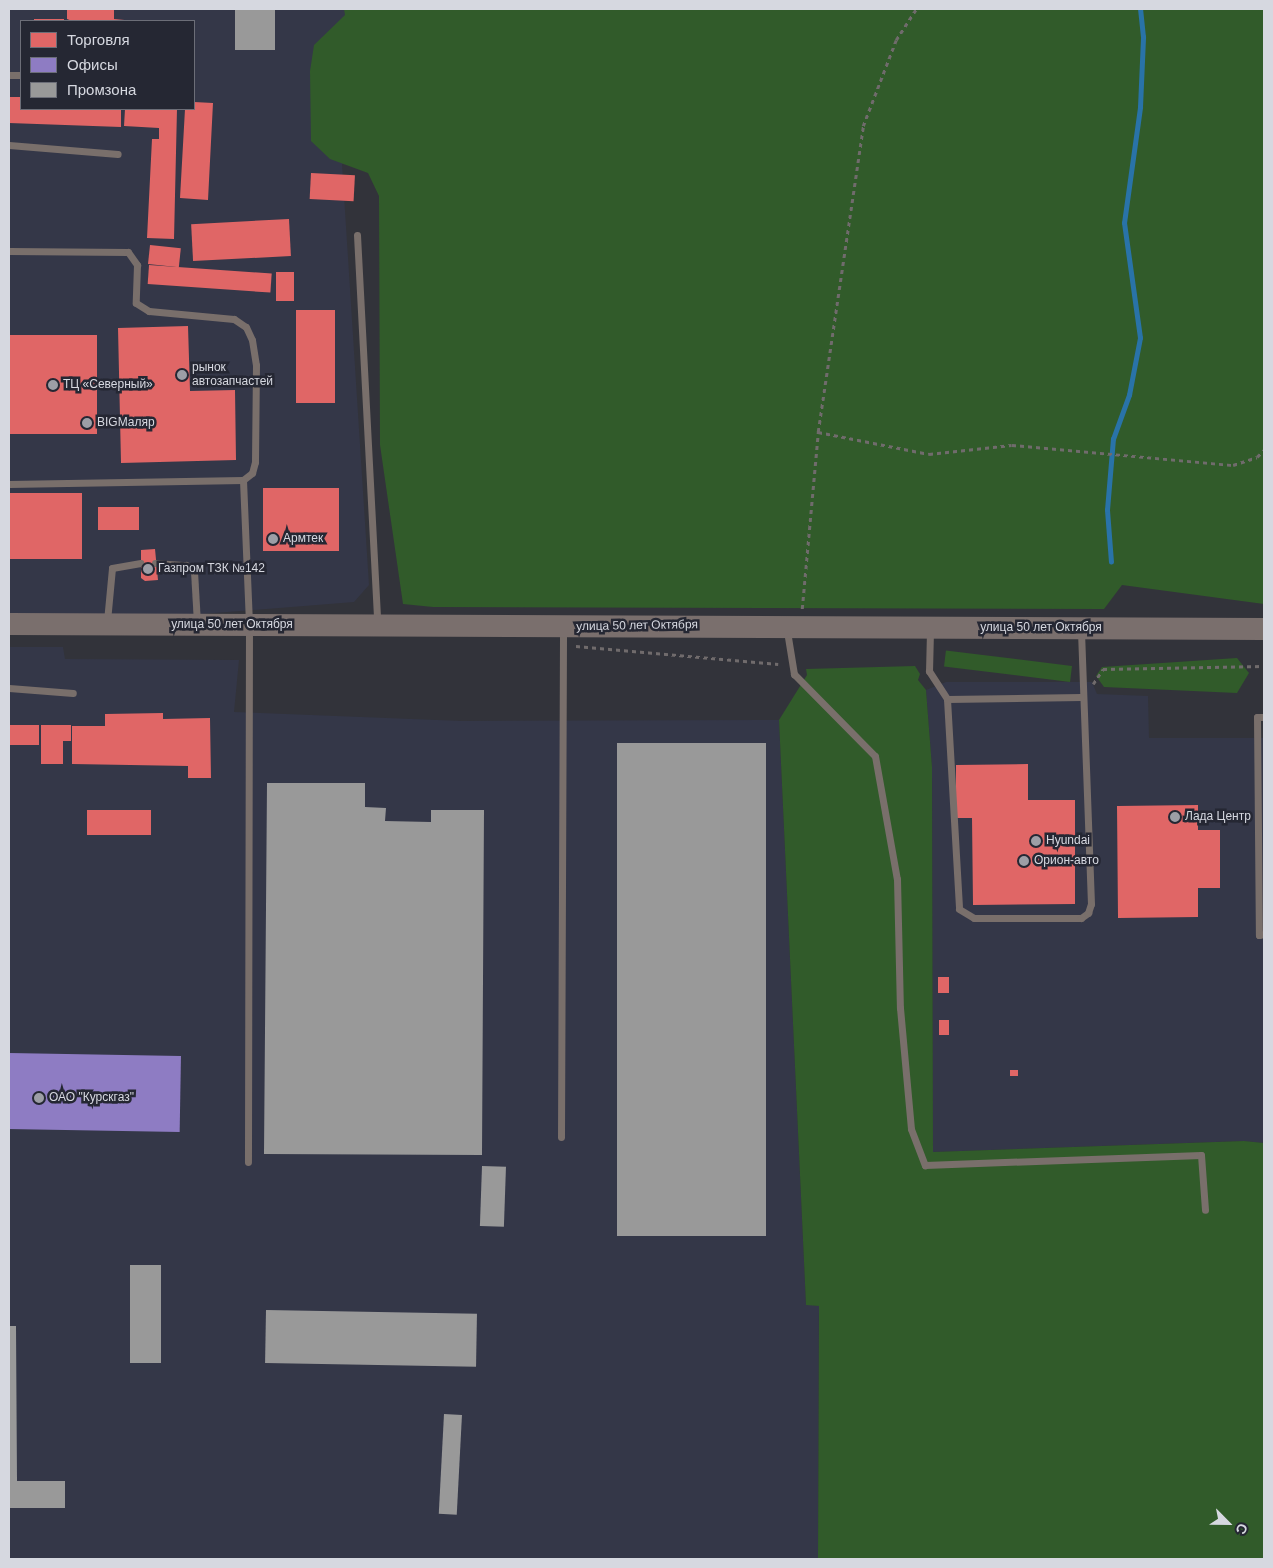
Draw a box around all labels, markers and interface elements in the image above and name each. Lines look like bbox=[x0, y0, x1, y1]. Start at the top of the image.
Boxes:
legend bbox=[20, 20, 195, 110]
text: Торговля bbox=[67, 31, 130, 48]
text: Офисы bbox=[67, 56, 118, 73]
text: Промзона bbox=[67, 81, 136, 98]
place label: рынок автозапчастей bbox=[192, 361, 273, 389]
marker: рынок автозапчастей bbox=[176, 369, 188, 381]
place label: ТЦ «Северный» bbox=[63, 378, 153, 392]
marker: ТЦ «Северный» bbox=[47, 379, 59, 391]
place label: BIGМаляр bbox=[97, 416, 155, 430]
marker: BIGМаляр bbox=[81, 417, 93, 429]
place label: Армтек bbox=[283, 532, 323, 546]
marker: Армтек bbox=[267, 533, 279, 545]
place label: Газпром ТЗК №142 bbox=[158, 562, 265, 576]
marker: Газпром ТЗК №142 bbox=[142, 563, 154, 575]
street label: улица 50 лет Октября bbox=[171, 618, 293, 632]
street label: улица 50 лет Октября bbox=[576, 618, 698, 634]
street label: улица 50 лет Октября bbox=[980, 621, 1102, 635]
place label: Лада Центр bbox=[1185, 810, 1251, 824]
marker: Лада Центр bbox=[1169, 811, 1181, 823]
place label: Hyundai bbox=[1046, 834, 1090, 848]
marker: Hyundai bbox=[1030, 835, 1042, 847]
place label: Орион-авто bbox=[1034, 854, 1099, 868]
marker: Орион-авто bbox=[1018, 855, 1030, 867]
place label: ОАО "Курскгаз" bbox=[49, 1091, 134, 1105]
marker: ОАО "Курскгаз" bbox=[33, 1092, 45, 1104]
north arrow bbox=[1203, 1498, 1253, 1548]
text: С bbox=[1232, 1521, 1251, 1537]

